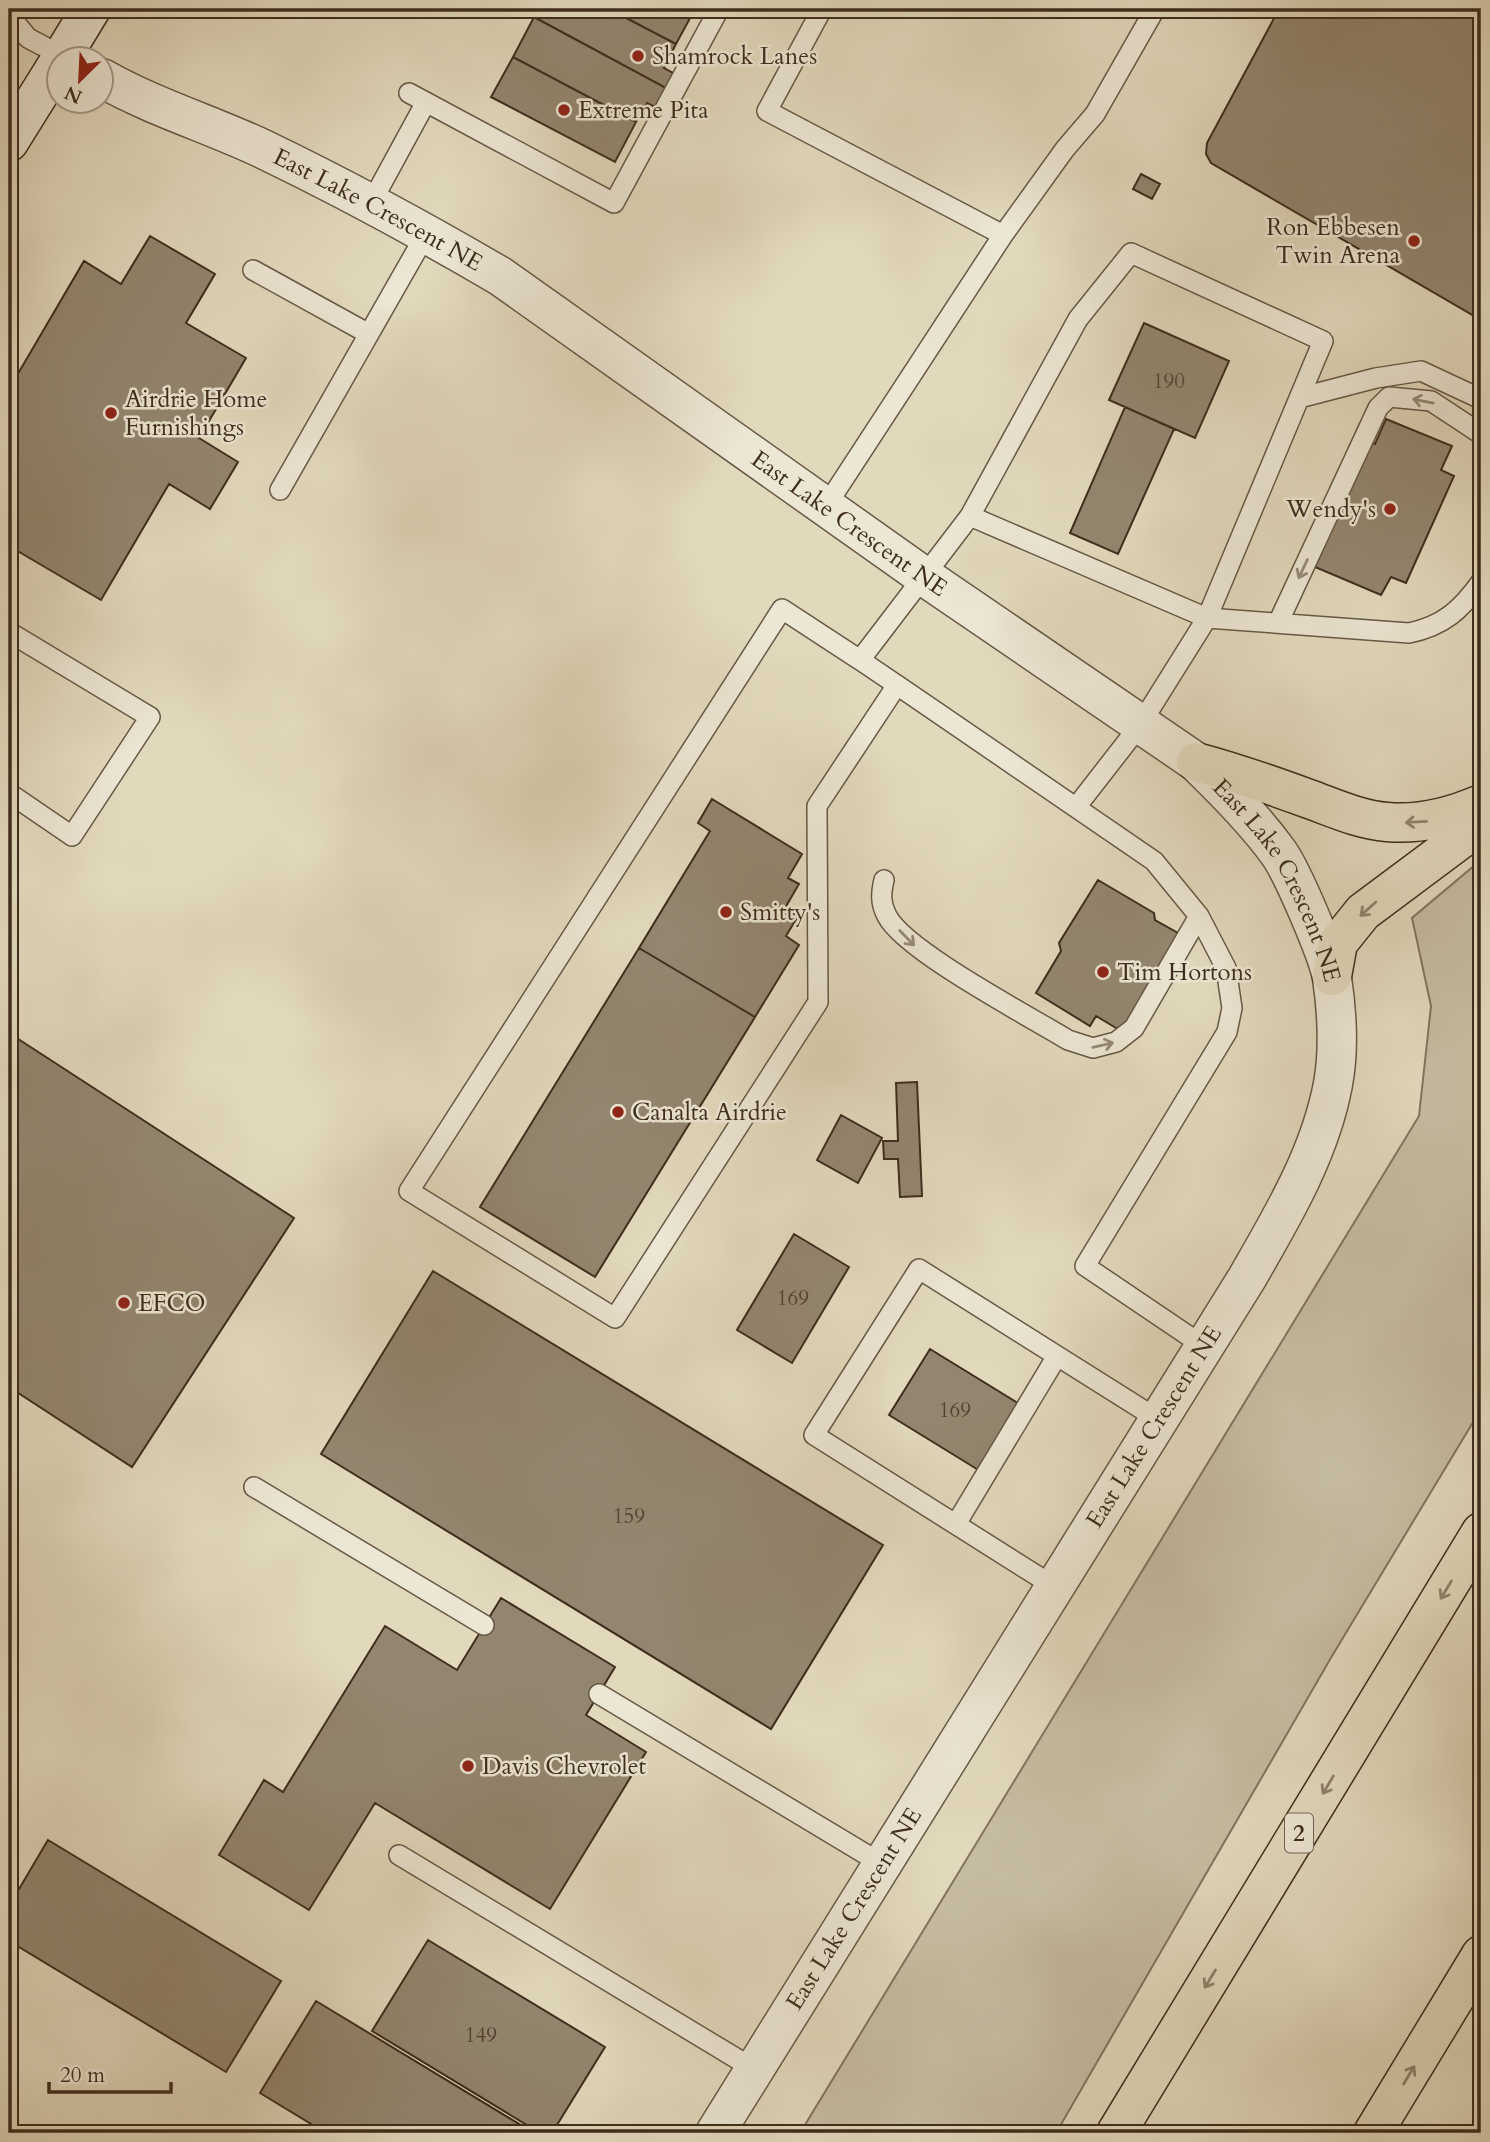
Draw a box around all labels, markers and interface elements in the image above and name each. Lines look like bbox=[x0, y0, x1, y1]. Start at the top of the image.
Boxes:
place label: Shamrock Lanes bbox=[652, 40, 817, 73]
north arrow bbox=[46, 46, 116, 116]
marker: Shamrock Lanes bbox=[630, 48, 646, 64]
text: N bbox=[60, 79, 86, 110]
place label: Extreme Pita bbox=[578, 94, 709, 127]
marker: Extreme Pita bbox=[556, 102, 572, 118]
street label: East Lake Crescent NE bbox=[268, 140, 489, 279]
place label: Ron Ebbesen Twin Arena bbox=[1266, 211, 1401, 272]
marker: Ron Ebbesen Twin Arena bbox=[1406, 233, 1422, 249]
house number: 190 bbox=[1153, 367, 1185, 396]
place label: Airdrie Home Furnishings bbox=[125, 383, 267, 444]
one-way arrow bbox=[1412, 394, 1434, 407]
marker: Airdrie Home Furnishings bbox=[103, 405, 119, 421]
street label: East Lake Crescent NE bbox=[745, 443, 954, 604]
place label: Wendy's bbox=[1285, 493, 1376, 526]
marker: Wendy's bbox=[1382, 501, 1398, 517]
one-way arrow bbox=[1296, 558, 1309, 579]
street label: East Lake Crescent NE bbox=[1205, 771, 1349, 985]
one-way arrow bbox=[1405, 815, 1428, 828]
place label: Smitty's bbox=[740, 896, 820, 929]
one-way arrow bbox=[1359, 901, 1377, 917]
marker: Smitty's bbox=[718, 904, 734, 920]
one-way arrow bbox=[899, 929, 916, 946]
place label: Tim Hortons bbox=[1117, 956, 1252, 989]
marker: Tim Hortons bbox=[1095, 964, 1111, 980]
one-way arrow bbox=[1091, 1037, 1114, 1051]
place label: Canalta Airdrie bbox=[632, 1096, 787, 1129]
marker: Canalta Airdrie bbox=[610, 1104, 626, 1120]
house number: 169 bbox=[777, 1284, 809, 1313]
place label: EFCO bbox=[138, 1287, 206, 1320]
marker: EFCO bbox=[116, 1295, 132, 1311]
street label: East Lake Crescent NE bbox=[1078, 1319, 1230, 1535]
house number: 169 bbox=[939, 1396, 971, 1425]
house number: 159 bbox=[613, 1502, 645, 1531]
one-way arrow bbox=[1438, 1580, 1452, 1600]
place label: Davis Chevrolet bbox=[482, 1750, 647, 1783]
marker: Davis Chevrolet bbox=[460, 1758, 476, 1774]
one-way arrow bbox=[1320, 1774, 1334, 1794]
street label: East Lake Crescent NE bbox=[778, 1801, 930, 2017]
road number: 2 bbox=[1285, 1814, 1313, 1852]
one-way arrow bbox=[1202, 1969, 1216, 1989]
house number: 149 bbox=[465, 2021, 497, 2050]
scale bar bbox=[49, 2051, 172, 2095]
text: 20 m bbox=[60, 2061, 105, 2090]
one-way arrow bbox=[1402, 2065, 1416, 2085]

